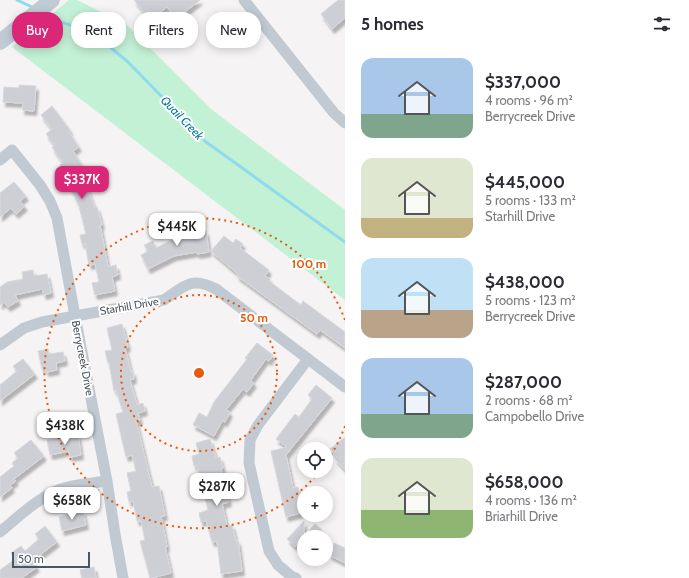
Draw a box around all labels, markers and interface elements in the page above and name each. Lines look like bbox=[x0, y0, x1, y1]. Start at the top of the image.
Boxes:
chip: Buy bbox=[12, 12, 63, 48]
chip: Rent bbox=[71, 12, 126, 48]
chip: Filters bbox=[134, 12, 198, 48]
chip: New bbox=[206, 12, 261, 48]
icon: filters bbox=[651, 13, 673, 35]
text: 5 homes bbox=[361, 14, 424, 34]
text: $337,000 bbox=[485, 72, 561, 92]
icon: home bbox=[393, 74, 441, 122]
text: 4 rooms · 96 m² bbox=[485, 92, 573, 108]
water label: Quail Creek bbox=[158, 93, 208, 143]
text: Berrycreek Drive bbox=[485, 108, 575, 124]
pin: $337K bbox=[54, 166, 110, 200]
text: $337K bbox=[64, 171, 100, 187]
text: $445,000 bbox=[485, 172, 565, 192]
icon: home bbox=[393, 174, 441, 222]
text: 5 rooms · 133 m² bbox=[485, 192, 576, 208]
text: Starhill Drive bbox=[485, 208, 555, 224]
pin: $445K bbox=[149, 213, 205, 247]
text: $445K bbox=[158, 218, 196, 234]
text: 100 m bbox=[292, 256, 326, 271]
text: $438,000 bbox=[485, 272, 565, 292]
icon: home bbox=[393, 274, 441, 322]
text: 5 rooms · 123 m² bbox=[485, 292, 576, 308]
street label: Starhill Drive bbox=[99, 294, 160, 318]
text: Berrycreek Drive bbox=[485, 308, 575, 324]
text: 50 m bbox=[240, 310, 268, 325]
street label: Berrycreek Drive bbox=[69, 319, 97, 397]
centre of rings bbox=[192, 366, 206, 380]
text: $287,000 bbox=[485, 372, 562, 392]
icon: home bbox=[393, 374, 441, 422]
text: 2 rooms · 68 m² bbox=[485, 392, 573, 408]
text: Campobello Drive bbox=[485, 408, 584, 424]
pin: $438K bbox=[37, 412, 93, 446]
text: $438K bbox=[46, 417, 84, 433]
map controls bbox=[297, 442, 333, 566]
button: locate bbox=[297, 442, 333, 478]
text: $658,000 bbox=[485, 472, 564, 492]
pin: $287K bbox=[189, 473, 245, 507]
icon: home bbox=[393, 474, 441, 522]
text: $287K bbox=[198, 478, 236, 494]
button: + bbox=[297, 486, 333, 522]
pin: $658K bbox=[44, 487, 100, 521]
text: $658K bbox=[53, 492, 91, 508]
text: 4 rooms · 136 m² bbox=[485, 492, 577, 508]
text: Briarhill Drive bbox=[485, 508, 558, 524]
button: − bbox=[297, 530, 333, 566]
scale bar bbox=[12, 550, 90, 569]
text: 50 m bbox=[18, 552, 44, 566]

